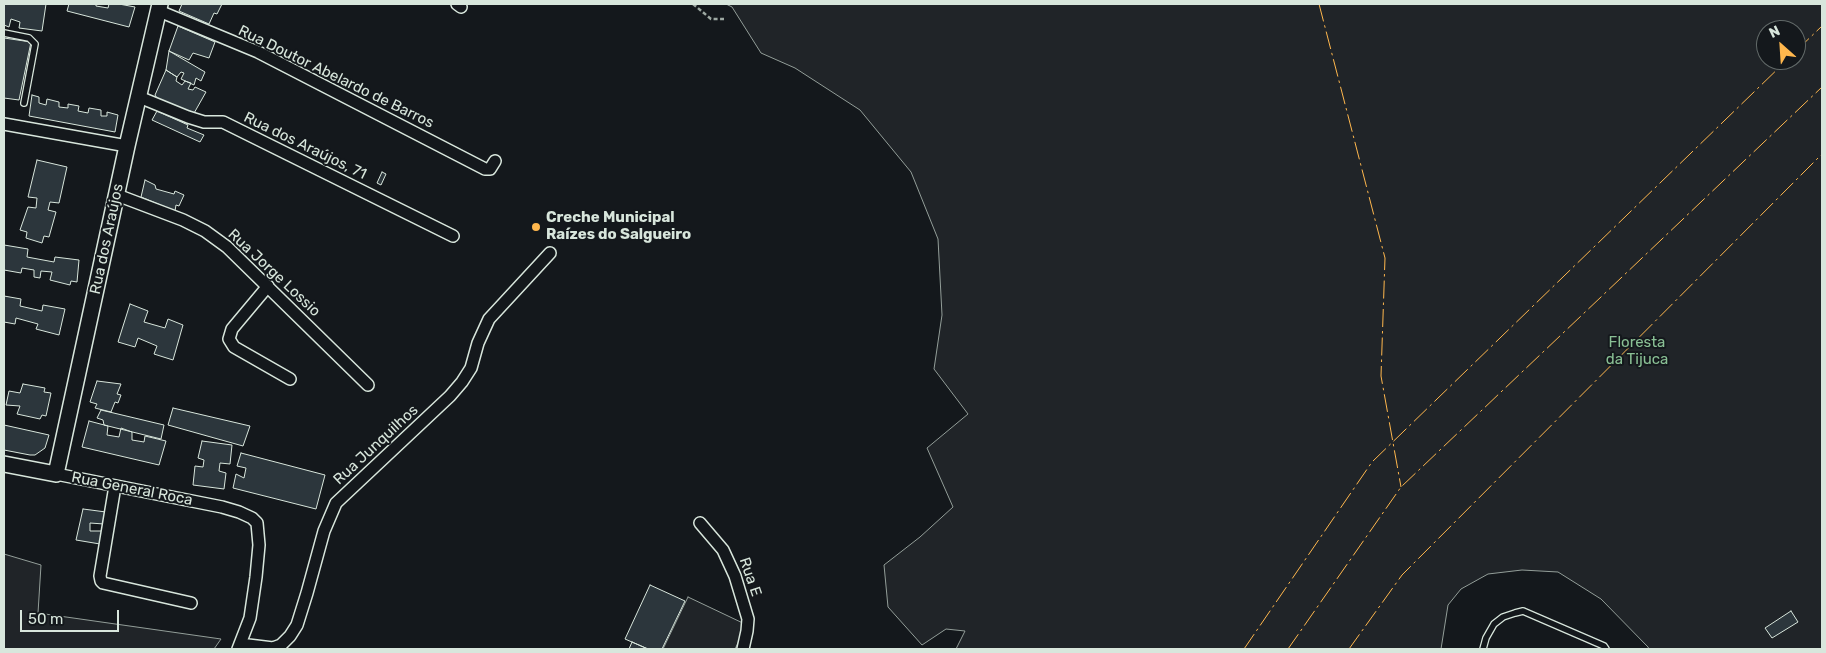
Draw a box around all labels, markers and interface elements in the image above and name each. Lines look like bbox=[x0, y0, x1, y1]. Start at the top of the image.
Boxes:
north arrow bbox=[1756, 20, 1806, 70]
street label: Rua Doutor Abelardo de Barros bbox=[235, 22, 437, 132]
text: N bbox=[1766, 22, 1783, 42]
street label: Rua dos Araújos, 71 bbox=[241, 108, 369, 184]
street label: Rua dos Araújos bbox=[86, 182, 128, 296]
place label: Creche Municipal Raízes do Salgueiro bbox=[546, 209, 691, 244]
marker: Creche Municipal Raízes do Salgueiro bbox=[530, 221, 542, 233]
street label: Rua Jorge Lossio bbox=[224, 226, 324, 320]
park label: Floresta da Tijuca bbox=[1606, 334, 1668, 369]
street label: Rua Junquilhos bbox=[330, 401, 422, 489]
street label: Rua General Roca bbox=[70, 468, 194, 510]
street label: Rua E bbox=[735, 555, 765, 599]
scale bar bbox=[22, 600, 121, 632]
text: 50 m bbox=[28, 610, 63, 628]

